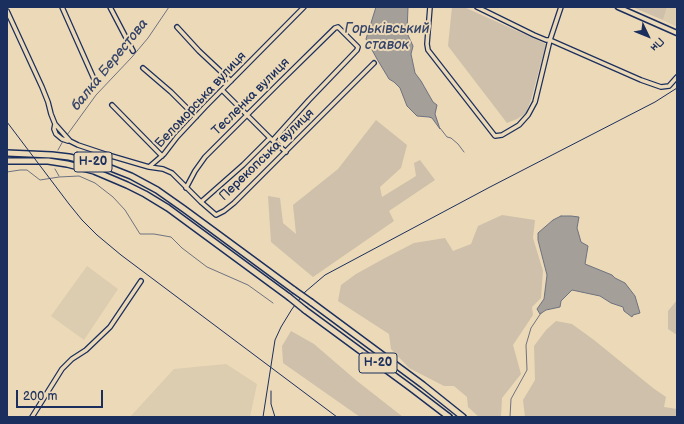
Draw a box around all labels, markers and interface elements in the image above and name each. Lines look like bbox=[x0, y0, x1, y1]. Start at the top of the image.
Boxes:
water label: балка Берестова bbox=[68, 16, 152, 114]
north arrow bbox=[628, 16, 668, 56]
water label: Горьківський ставок bbox=[344, 21, 430, 54]
text: Пн bbox=[647, 35, 667, 54]
street label: Беломорська вулиця bbox=[152, 49, 250, 151]
street label: Тесленка вулиця bbox=[209, 55, 293, 139]
street label: Перекопська вулиця bbox=[216, 106, 318, 204]
road number: Н-20 bbox=[74, 152, 112, 172]
road number: Н-20 bbox=[359, 353, 397, 373]
scale bar bbox=[18, 382, 105, 408]
text: 200 m bbox=[23, 389, 57, 404]

